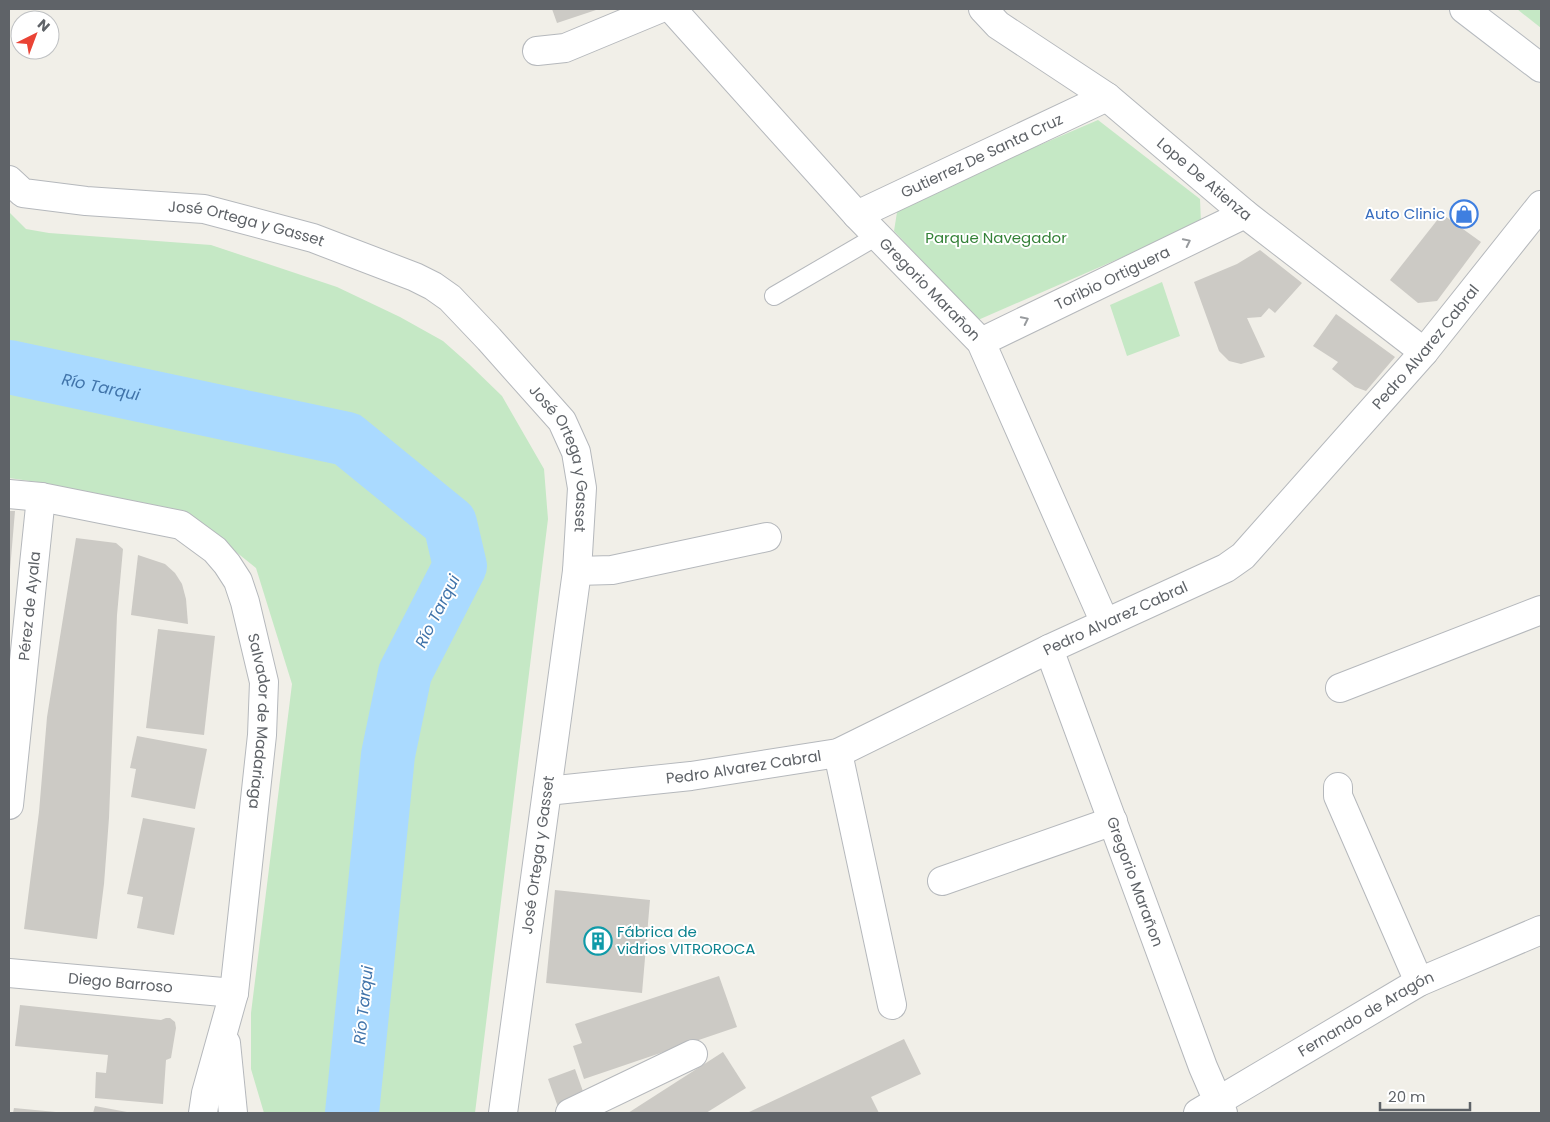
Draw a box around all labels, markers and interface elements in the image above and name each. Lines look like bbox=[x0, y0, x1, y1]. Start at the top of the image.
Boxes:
north arrow bbox=[10, 10, 60, 60]
text: N bbox=[33, 14, 54, 36]
street label: Gutierrez De Santa Cruz bbox=[897, 108, 1066, 203]
street label: Lope De Atienza bbox=[1152, 133, 1256, 225]
street label: José Ortega y Gasset bbox=[168, 196, 327, 251]
shop icon: Auto Clinic bbox=[1449, 199, 1479, 229]
place label: Auto Clinic bbox=[1365, 203, 1445, 224]
park label: Parque Navegador bbox=[925, 227, 1067, 248]
street label: Gregorio Marañon bbox=[875, 233, 985, 345]
one-way arrow bbox=[1182, 238, 1191, 248]
street label: Toribio Ortiguera bbox=[1051, 241, 1173, 315]
street label: Pedro Alvarez Cabral bbox=[1367, 280, 1484, 414]
one-way arrow bbox=[1020, 316, 1029, 327]
water label: Río Tarqui bbox=[60, 368, 143, 407]
street label: José Ortega y Gasset bbox=[524, 380, 594, 533]
street label: Pérez de Ayala bbox=[13, 550, 45, 662]
water label: Río Tarqui bbox=[409, 570, 466, 652]
street label: Pedro Alvarez Cabral bbox=[1039, 576, 1191, 660]
street label: Salvador de Madariaga bbox=[243, 631, 275, 810]
street label: Pedro Alvarez Cabral bbox=[665, 745, 823, 789]
street label: José Ortega y Gasset bbox=[516, 774, 559, 936]
street label: Gregorio Marañon bbox=[1102, 814, 1169, 949]
place label: Fábrica de vidrios VITROROCA bbox=[617, 921, 755, 959]
building icon: Fábrica de vidrios VITROROCA bbox=[583, 926, 613, 956]
water label: Río Tarqui bbox=[348, 963, 379, 1046]
street label: Fernando de Aragón bbox=[1294, 966, 1437, 1062]
street label: Diego Barroso bbox=[67, 967, 174, 998]
scale bar bbox=[1380, 1080, 1470, 1112]
text: 20 m bbox=[1388, 1086, 1426, 1107]

